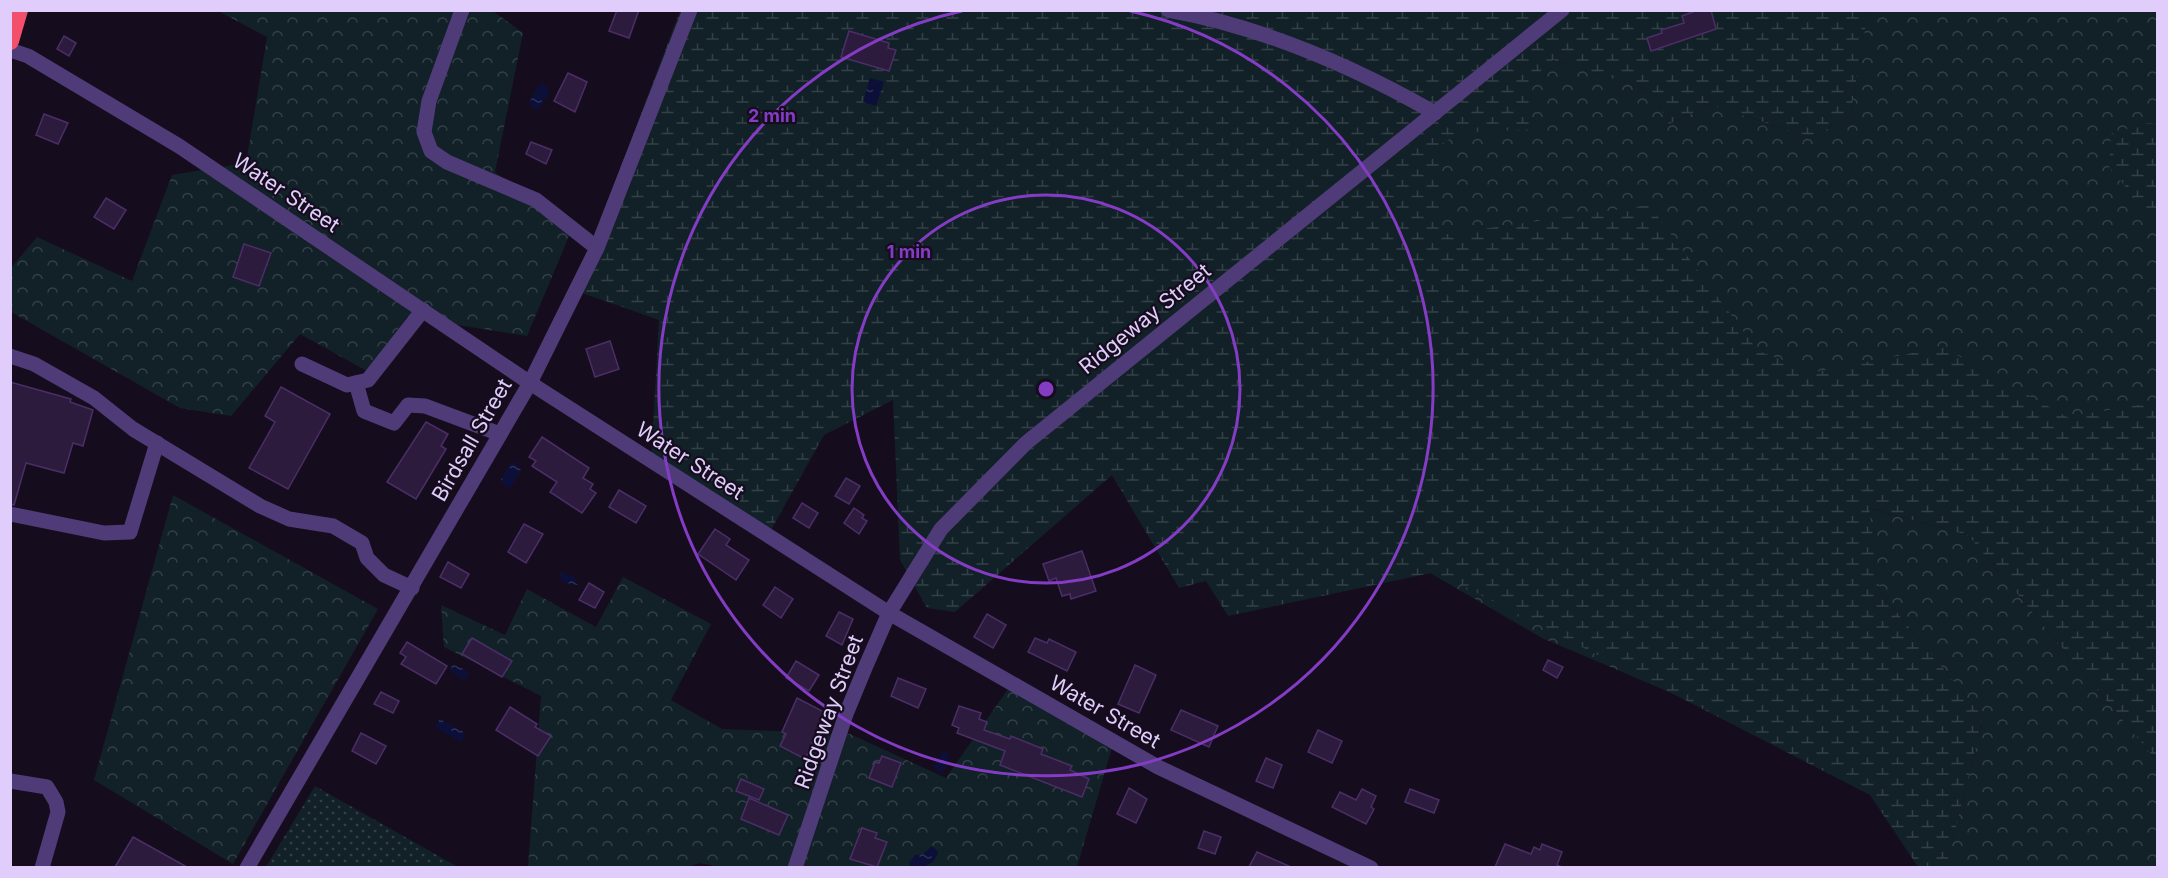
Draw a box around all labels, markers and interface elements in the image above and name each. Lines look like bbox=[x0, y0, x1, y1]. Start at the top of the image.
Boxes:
text: 2 min bbox=[748, 105, 796, 126]
street label: Water Street bbox=[228, 148, 345, 238]
text: 1 min bbox=[887, 241, 931, 262]
street label: Ridgeway Street bbox=[1074, 258, 1216, 379]
street label: Birdsall Street bbox=[426, 374, 517, 506]
centre of rings bbox=[1036, 379, 1056, 399]
street label: Water Street bbox=[632, 416, 749, 505]
street label: Ridgeway Street bbox=[789, 631, 868, 792]
street label: Water Street bbox=[1046, 670, 1165, 753]

